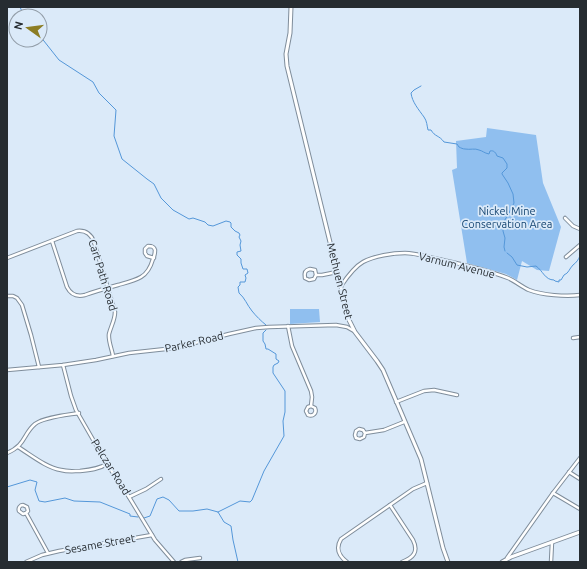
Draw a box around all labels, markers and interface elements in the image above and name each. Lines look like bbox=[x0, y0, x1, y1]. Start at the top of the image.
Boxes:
north arrow bbox=[8, 8, 48, 48]
text: N bbox=[11, 20, 25, 31]
park label: Nickel Mine Conservation Area bbox=[462, 205, 552, 230]
street label: Cart Path Road bbox=[86, 238, 120, 312]
street label: Methuen Street bbox=[325, 242, 355, 321]
street label: Varnum Avenue bbox=[418, 250, 496, 280]
street label: Parker Road bbox=[164, 329, 224, 355]
street label: Pelczar Road bbox=[89, 437, 133, 497]
street label: Sesame Street bbox=[64, 532, 137, 556]

